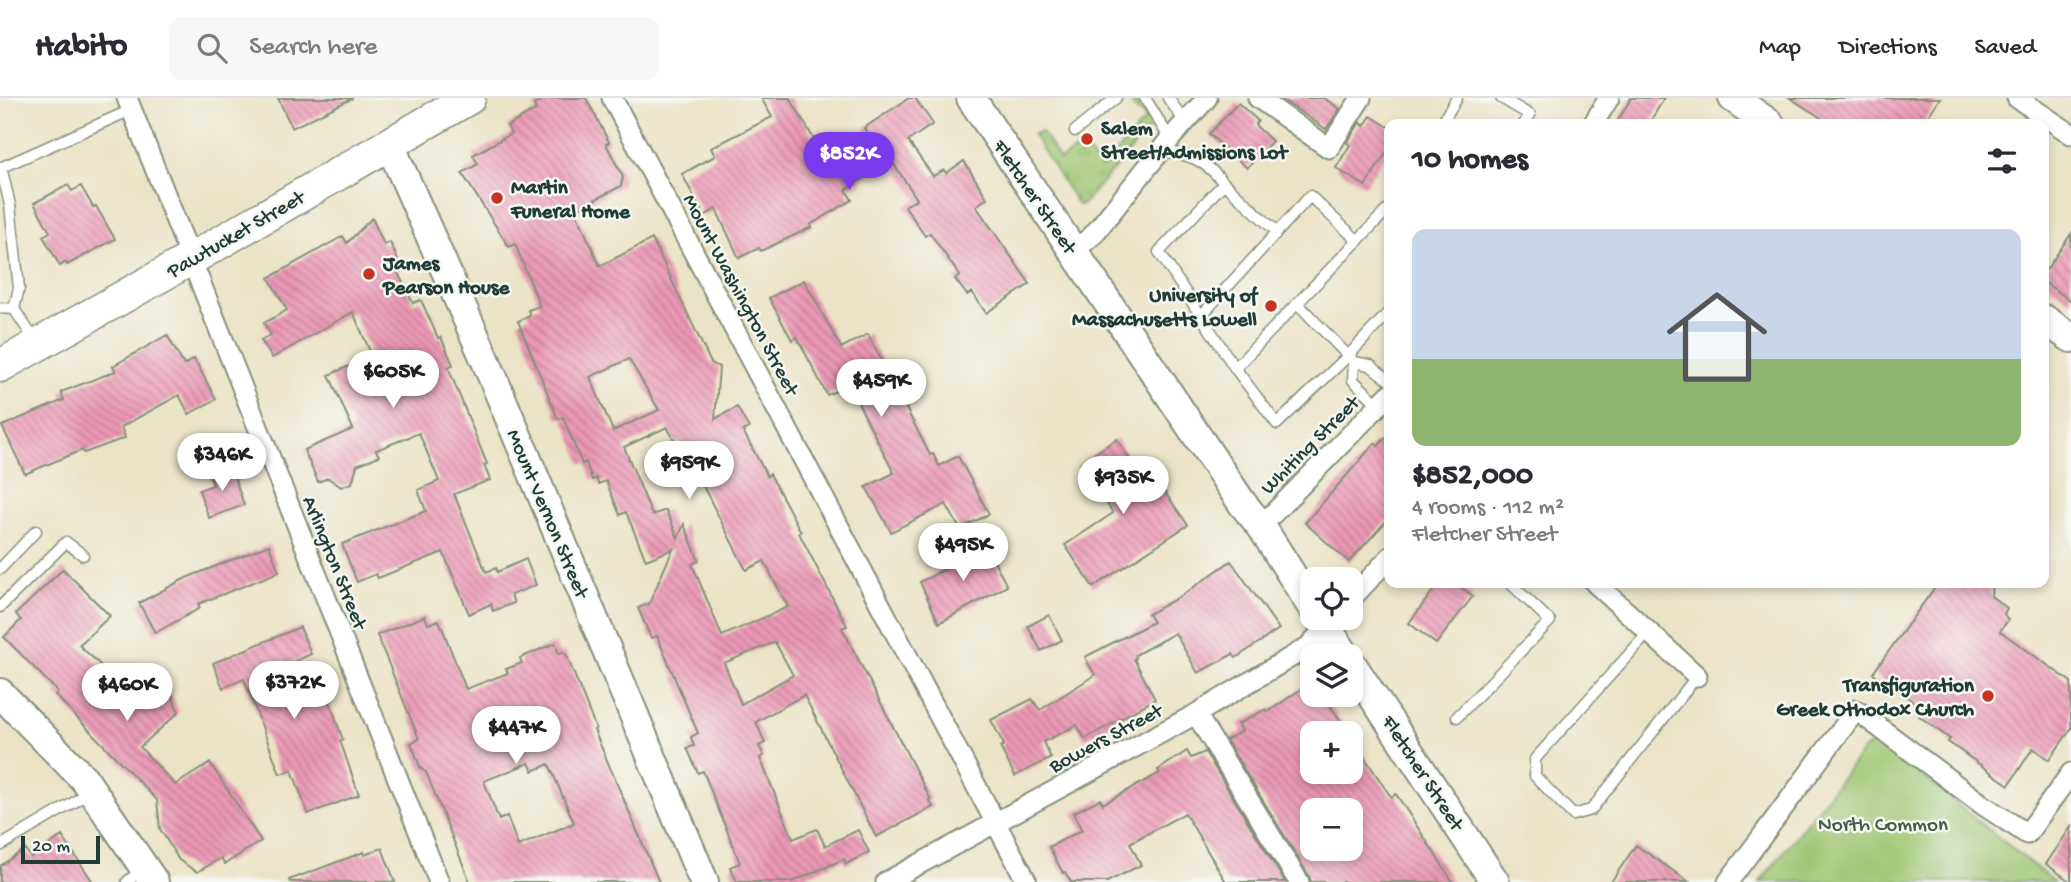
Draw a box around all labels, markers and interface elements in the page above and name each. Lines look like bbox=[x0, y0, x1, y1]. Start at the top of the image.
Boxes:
search box bbox=[169, 17, 659, 80]
text: Habito bbox=[35, 29, 127, 67]
icon: search bbox=[193, 29, 231, 67]
text: Search here bbox=[249, 33, 377, 64]
text: Map bbox=[1759, 34, 1801, 63]
text: Directions bbox=[1839, 34, 1937, 63]
text: Saved bbox=[1975, 34, 2036, 63]
place label: Salem Street/Admissions Lot bbox=[1101, 118, 1289, 167]
marker: Salem Street/Admissions Lot bbox=[1079, 131, 1095, 147]
pin: $852K bbox=[800, 132, 898, 192]
street label: Fletcher Street bbox=[985, 135, 1082, 262]
text: $852K bbox=[820, 141, 878, 168]
icon: filters bbox=[1983, 142, 2021, 180]
text: 10 homes bbox=[1412, 144, 1528, 179]
place label: Martin Funeral Home bbox=[510, 177, 631, 226]
street label: Pawtucket Street bbox=[163, 185, 312, 286]
marker: Martin Funeral Home bbox=[489, 190, 505, 206]
street label: Mount Washington Street bbox=[675, 191, 804, 403]
place label: James Pearson House bbox=[382, 253, 511, 302]
marker: James Pearson House bbox=[361, 266, 377, 282]
icon: home bbox=[1654, 274, 1780, 400]
place label: University of Massachusetts Lowell bbox=[1072, 285, 1260, 334]
marker: University of Massachusetts Lowell bbox=[1263, 298, 1279, 314]
pin: $605K bbox=[344, 350, 442, 410]
text: $605K bbox=[363, 359, 423, 386]
pin: $459K bbox=[832, 360, 930, 419]
text: $459K bbox=[852, 368, 910, 395]
street label: Whiting Street bbox=[1257, 390, 1368, 501]
street label: Mount Vernon Street bbox=[499, 426, 594, 605]
pin: $346K bbox=[173, 434, 271, 493]
text: $346K bbox=[193, 442, 251, 469]
pin: $959K bbox=[640, 442, 738, 501]
text: $959K bbox=[660, 450, 718, 477]
pin: $935K bbox=[1074, 456, 1172, 516]
text: $852,000 bbox=[1412, 460, 1533, 495]
text: $935K bbox=[1094, 465, 1152, 492]
street label: Arlington Street bbox=[295, 493, 372, 636]
text: 4 rooms · 112 m² bbox=[1412, 495, 1564, 522]
text: Fletcher Street bbox=[1412, 522, 1557, 549]
pin: $495K bbox=[914, 524, 1012, 583]
text: $495K bbox=[934, 532, 992, 559]
map controls bbox=[1300, 567, 1363, 861]
button: locate bbox=[1300, 567, 1363, 630]
button: layers bbox=[1300, 644, 1363, 707]
pin: $372K bbox=[245, 662, 343, 721]
pin: $460K bbox=[78, 664, 176, 723]
text: $372K bbox=[265, 670, 323, 697]
text: $460K bbox=[98, 672, 156, 699]
place label: Transfiguration Greek Othodox Church bbox=[1776, 675, 1975, 724]
marker: Transfiguration Greek Othodox Church bbox=[1980, 688, 1996, 704]
street label: Bowers Street bbox=[1045, 699, 1170, 781]
pin: $447K bbox=[467, 706, 565, 766]
street label: Fletcher Street bbox=[1374, 711, 1469, 838]
text: $447K bbox=[488, 715, 544, 742]
button: + bbox=[1300, 721, 1363, 784]
button: − bbox=[1300, 798, 1363, 861]
park label: North Common bbox=[1818, 814, 1948, 839]
scale bar bbox=[21, 833, 100, 865]
text: 20 m bbox=[32, 836, 70, 859]

